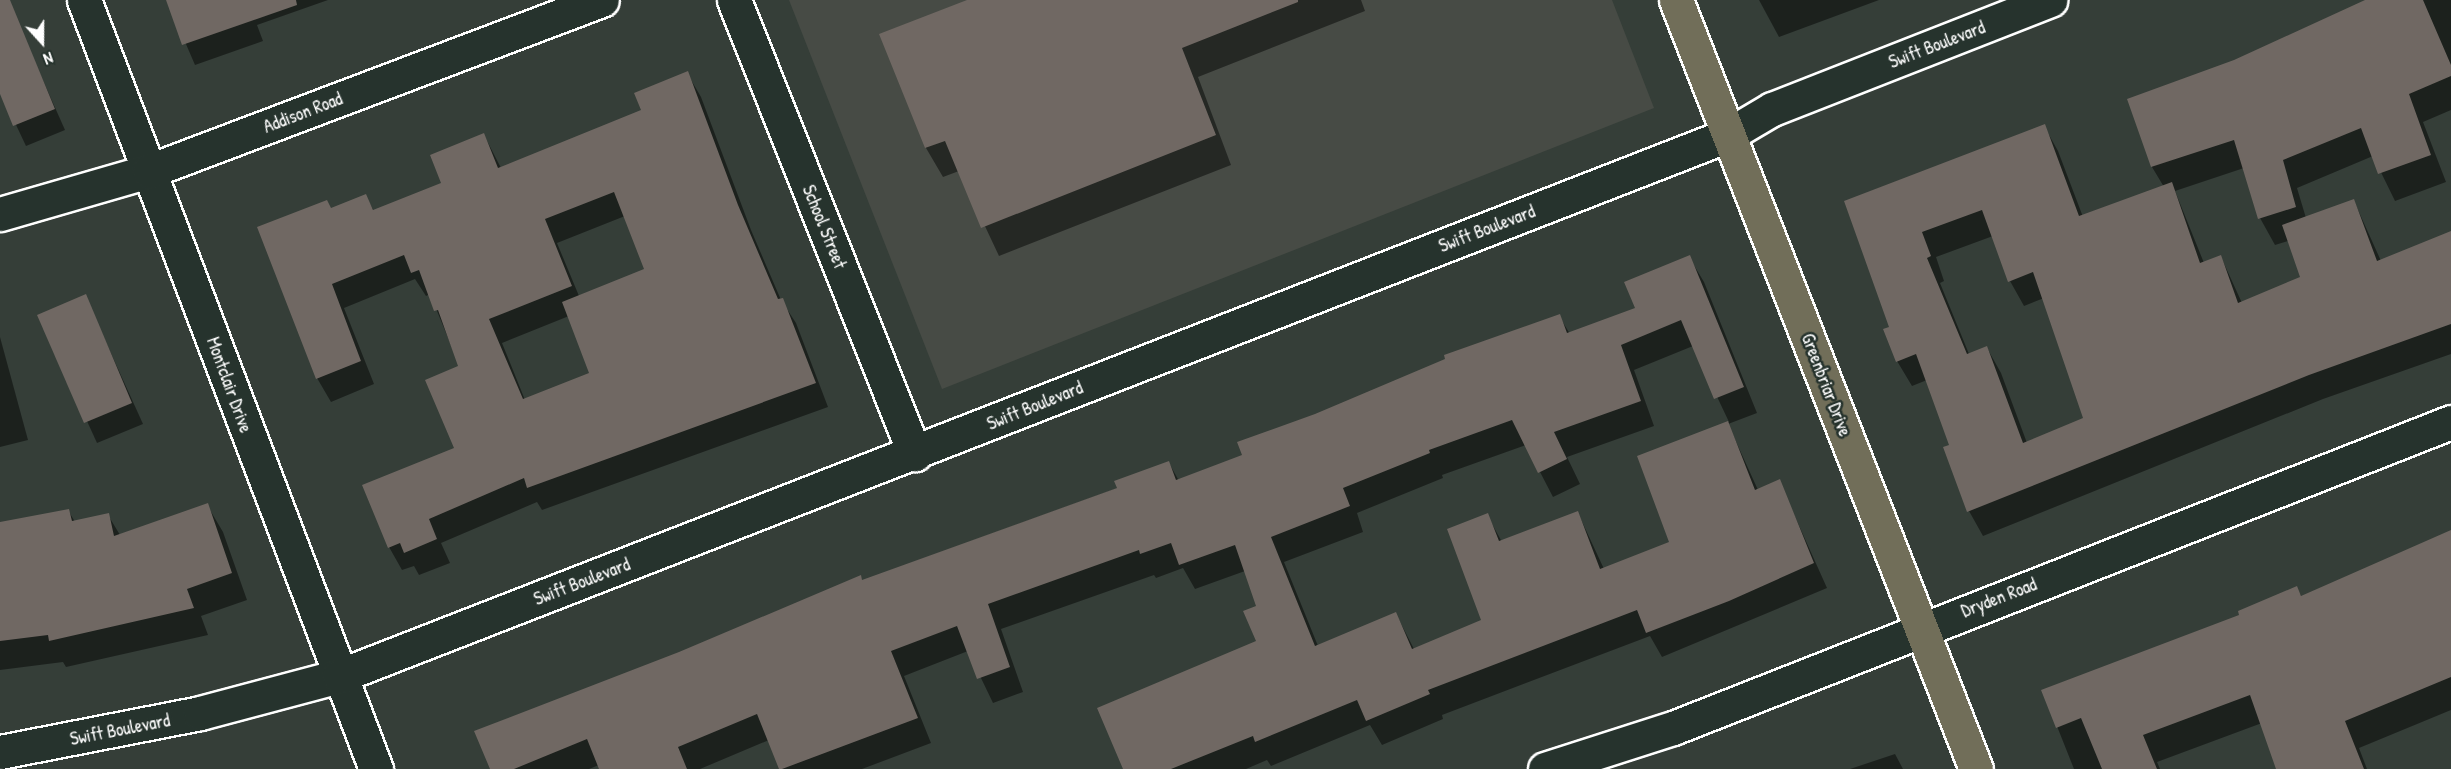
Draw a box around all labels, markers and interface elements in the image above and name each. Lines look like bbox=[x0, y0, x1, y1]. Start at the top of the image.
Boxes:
north arrow bbox=[12, 12, 72, 72]
street label: Swift Boulevard bbox=[1886, 17, 1988, 73]
text: N bbox=[41, 47, 56, 71]
street label: Addison Road bbox=[260, 88, 346, 138]
street label: School Street bbox=[797, 182, 851, 272]
street label: Swift Boulevard bbox=[1436, 201, 1538, 257]
street label: Greenbriar Drive bbox=[1796, 331, 1856, 439]
street label: Montclair Drive bbox=[202, 334, 256, 436]
street label: Swift Boulevard bbox=[984, 377, 1086, 435]
street label: Swift Boulevard bbox=[531, 554, 633, 610]
street label: Dryden Road bbox=[1958, 574, 2040, 622]
street label: Swift Boulevard bbox=[68, 710, 172, 750]

